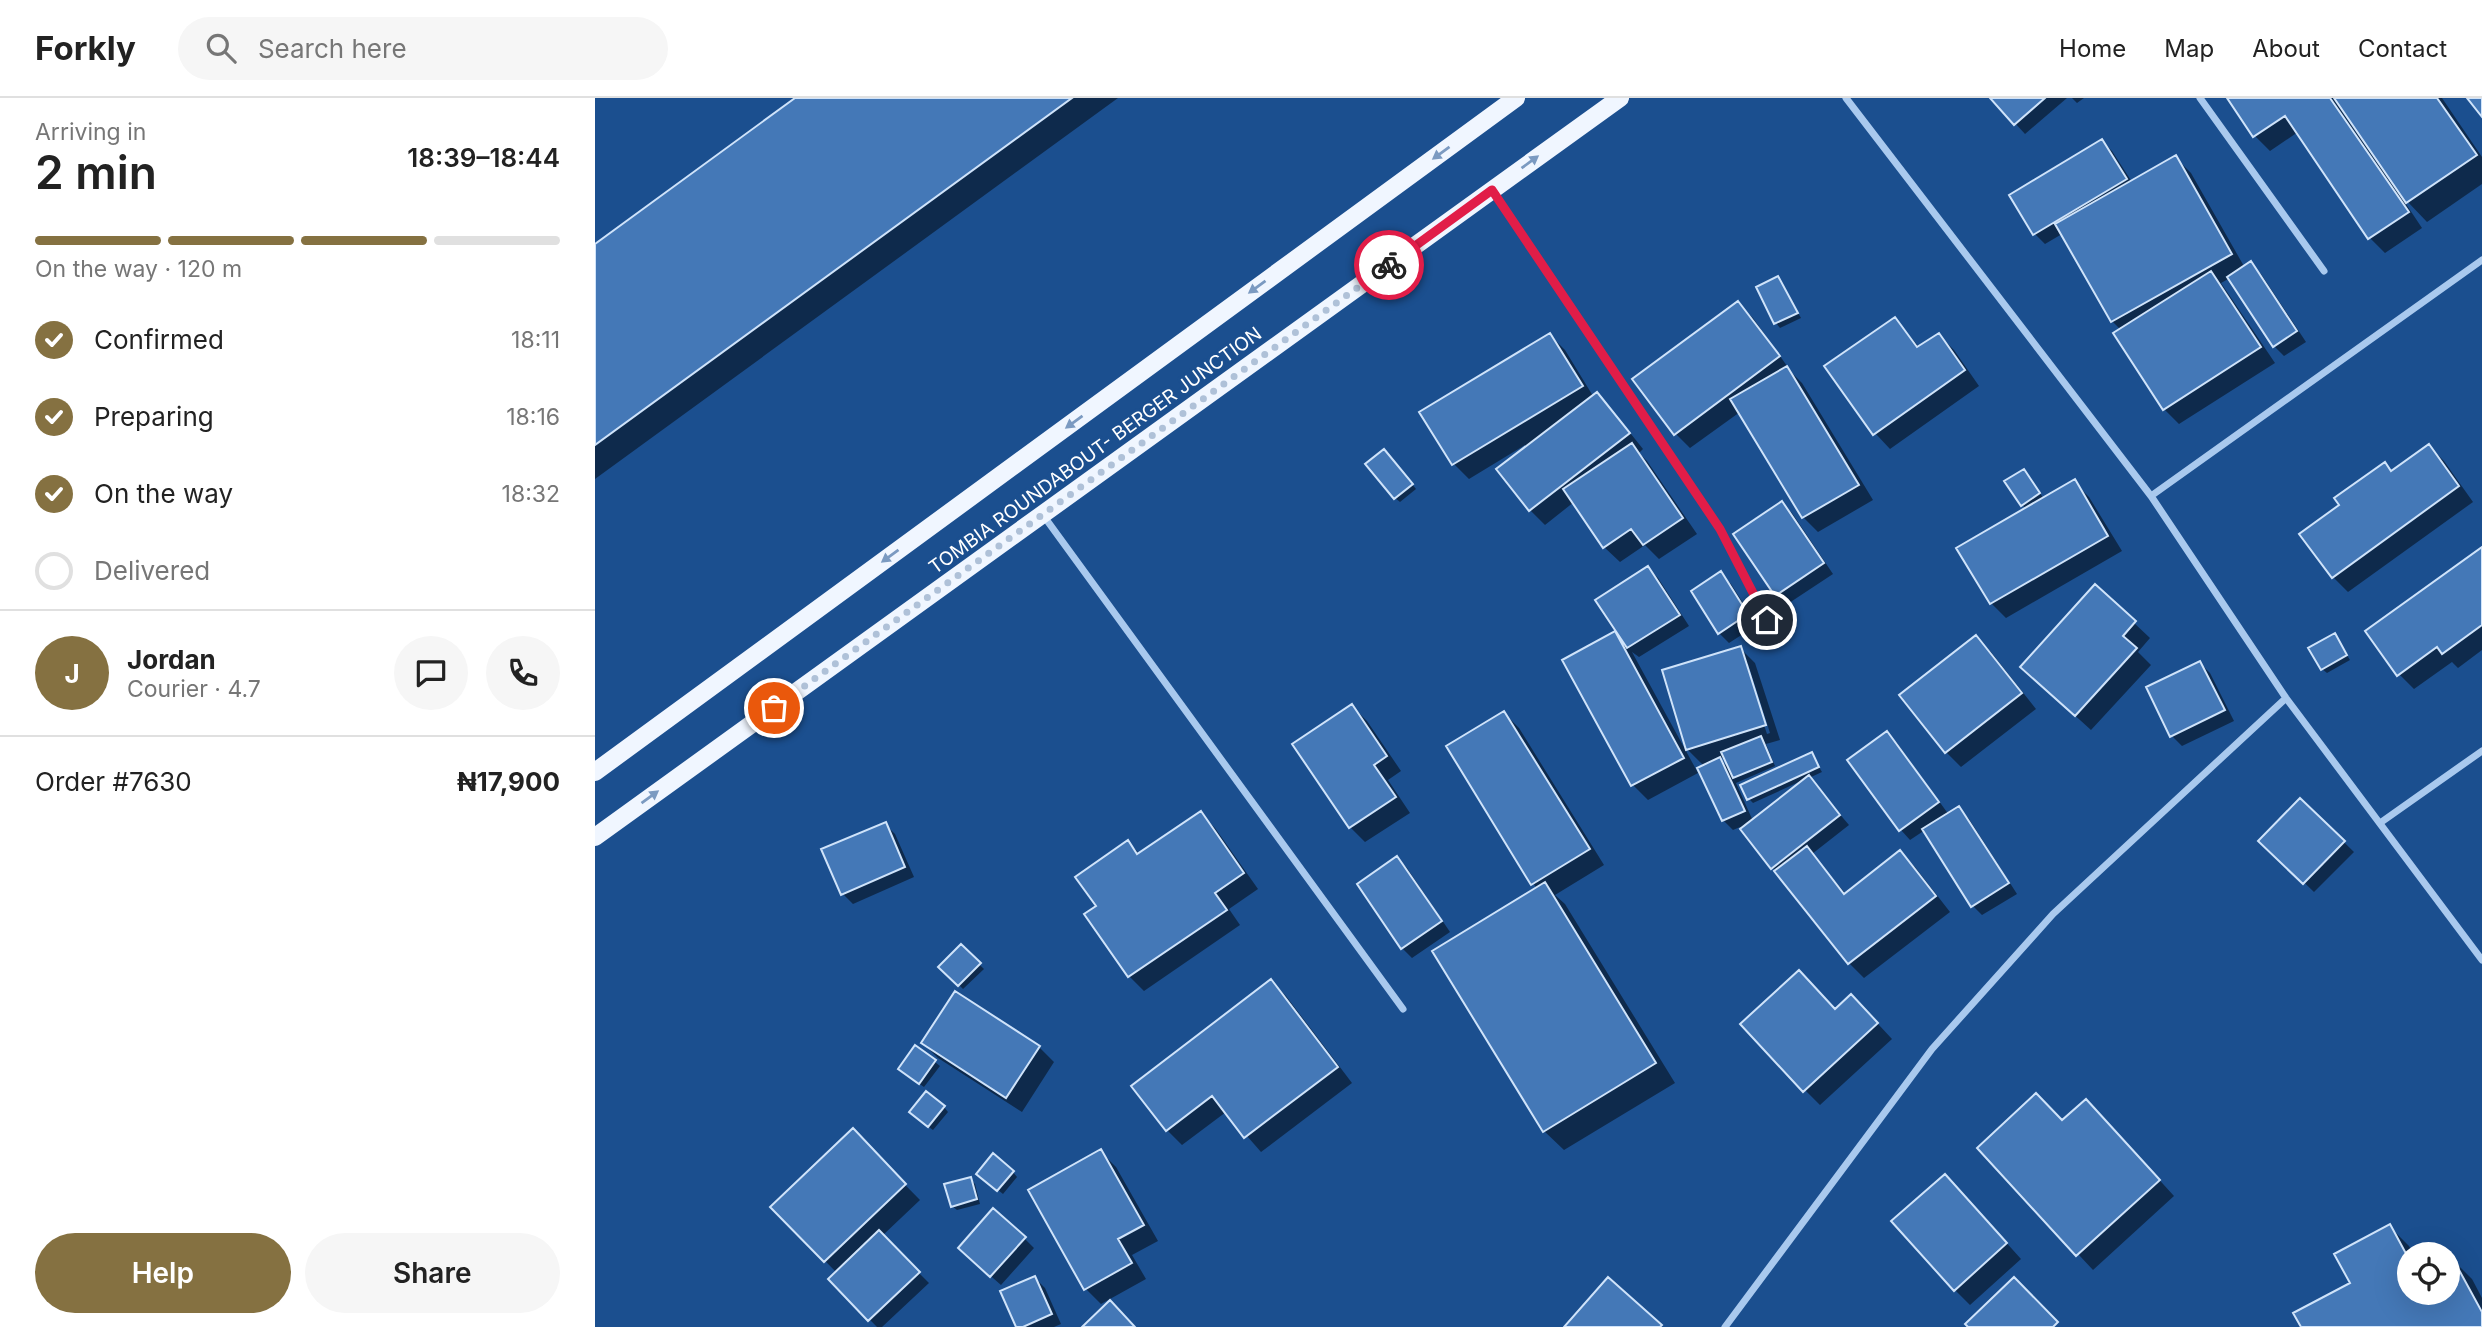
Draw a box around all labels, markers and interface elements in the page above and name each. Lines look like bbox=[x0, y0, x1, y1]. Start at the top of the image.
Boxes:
search box bbox=[178, 17, 668, 80]
text: Forkly bbox=[35, 28, 136, 68]
icon: search bbox=[202, 29, 240, 67]
text: Search here bbox=[258, 33, 407, 64]
text: Home bbox=[2059, 34, 2126, 63]
text: Map bbox=[2164, 34, 2214, 63]
text: About bbox=[2252, 34, 2320, 63]
text: Contact bbox=[2358, 34, 2447, 63]
text: Arriving in bbox=[35, 118, 146, 146]
text: 18:39–18:44 bbox=[407, 142, 560, 173]
text: 2 min bbox=[35, 144, 157, 200]
one-way arrow bbox=[1432, 146, 1450, 160]
one-way arrow bbox=[1521, 155, 1540, 169]
courier bbox=[1354, 230, 1424, 300]
icon: bike bbox=[1370, 246, 1408, 284]
text: On the way · 120 m bbox=[35, 255, 242, 283]
one-way arrow bbox=[1248, 280, 1266, 294]
icon: check bbox=[35, 321, 73, 359]
street label: TOMBIA ROUNDABOUT- BERGER JUNCTION bbox=[925, 322, 1266, 579]
text: Confirmed bbox=[94, 324, 224, 355]
text: 18:11 bbox=[511, 326, 560, 354]
icon: check bbox=[35, 398, 73, 436]
text: Preparing bbox=[94, 401, 214, 432]
text: 18:16 bbox=[506, 403, 560, 431]
one-way arrow bbox=[1065, 414, 1083, 429]
icon: check bbox=[35, 475, 73, 513]
text: On the way bbox=[94, 478, 233, 509]
text: 18:32 bbox=[502, 480, 560, 508]
one-way arrow bbox=[881, 549, 899, 563]
text: Delivered bbox=[94, 555, 210, 586]
pin bbox=[1737, 590, 1797, 650]
icon: home bbox=[1748, 601, 1786, 639]
button: chat bbox=[394, 636, 468, 710]
button: phone bbox=[486, 636, 560, 710]
text: Jordan bbox=[127, 644, 216, 675]
text: J bbox=[64, 658, 80, 689]
text: Courier · 4.7 bbox=[127, 675, 261, 703]
pin bbox=[744, 678, 804, 738]
icon: bag bbox=[755, 689, 793, 727]
text: Order #7630 bbox=[35, 766, 192, 797]
text: ₦17,900 bbox=[457, 766, 560, 797]
one-way arrow bbox=[641, 790, 659, 804]
button: Help bbox=[35, 1233, 291, 1313]
button: Share bbox=[305, 1233, 560, 1313]
map controls bbox=[2397, 1242, 2460, 1305]
button: locate bbox=[2397, 1242, 2460, 1305]

